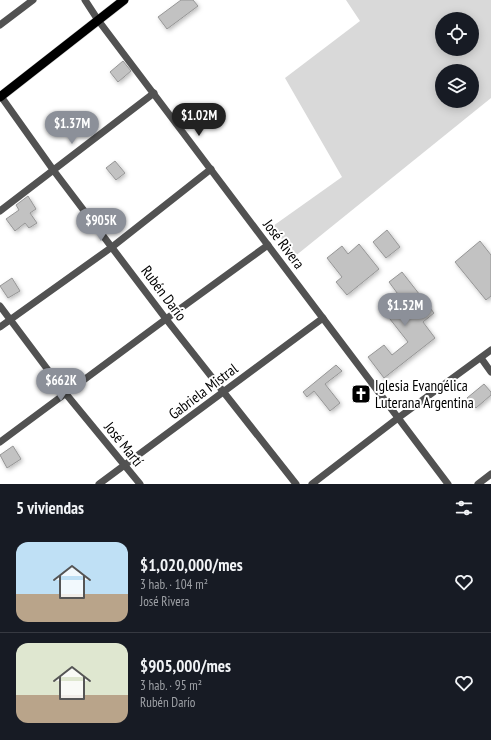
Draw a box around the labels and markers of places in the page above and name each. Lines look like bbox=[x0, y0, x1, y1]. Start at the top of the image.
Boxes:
pin: $1.02M bbox=[166, 103, 232, 137]
pin: $1.37M bbox=[39, 111, 105, 145]
pin: $905K bbox=[73, 208, 129, 242]
pin: $1.52M bbox=[372, 293, 438, 327]
pin: $662K bbox=[33, 368, 89, 402]
place label: Iglesia Evangélica Luterana Argentina bbox=[375, 376, 474, 412]
church icon: Iglesia Evangélica Luterana Argentina bbox=[350, 383, 372, 405]

